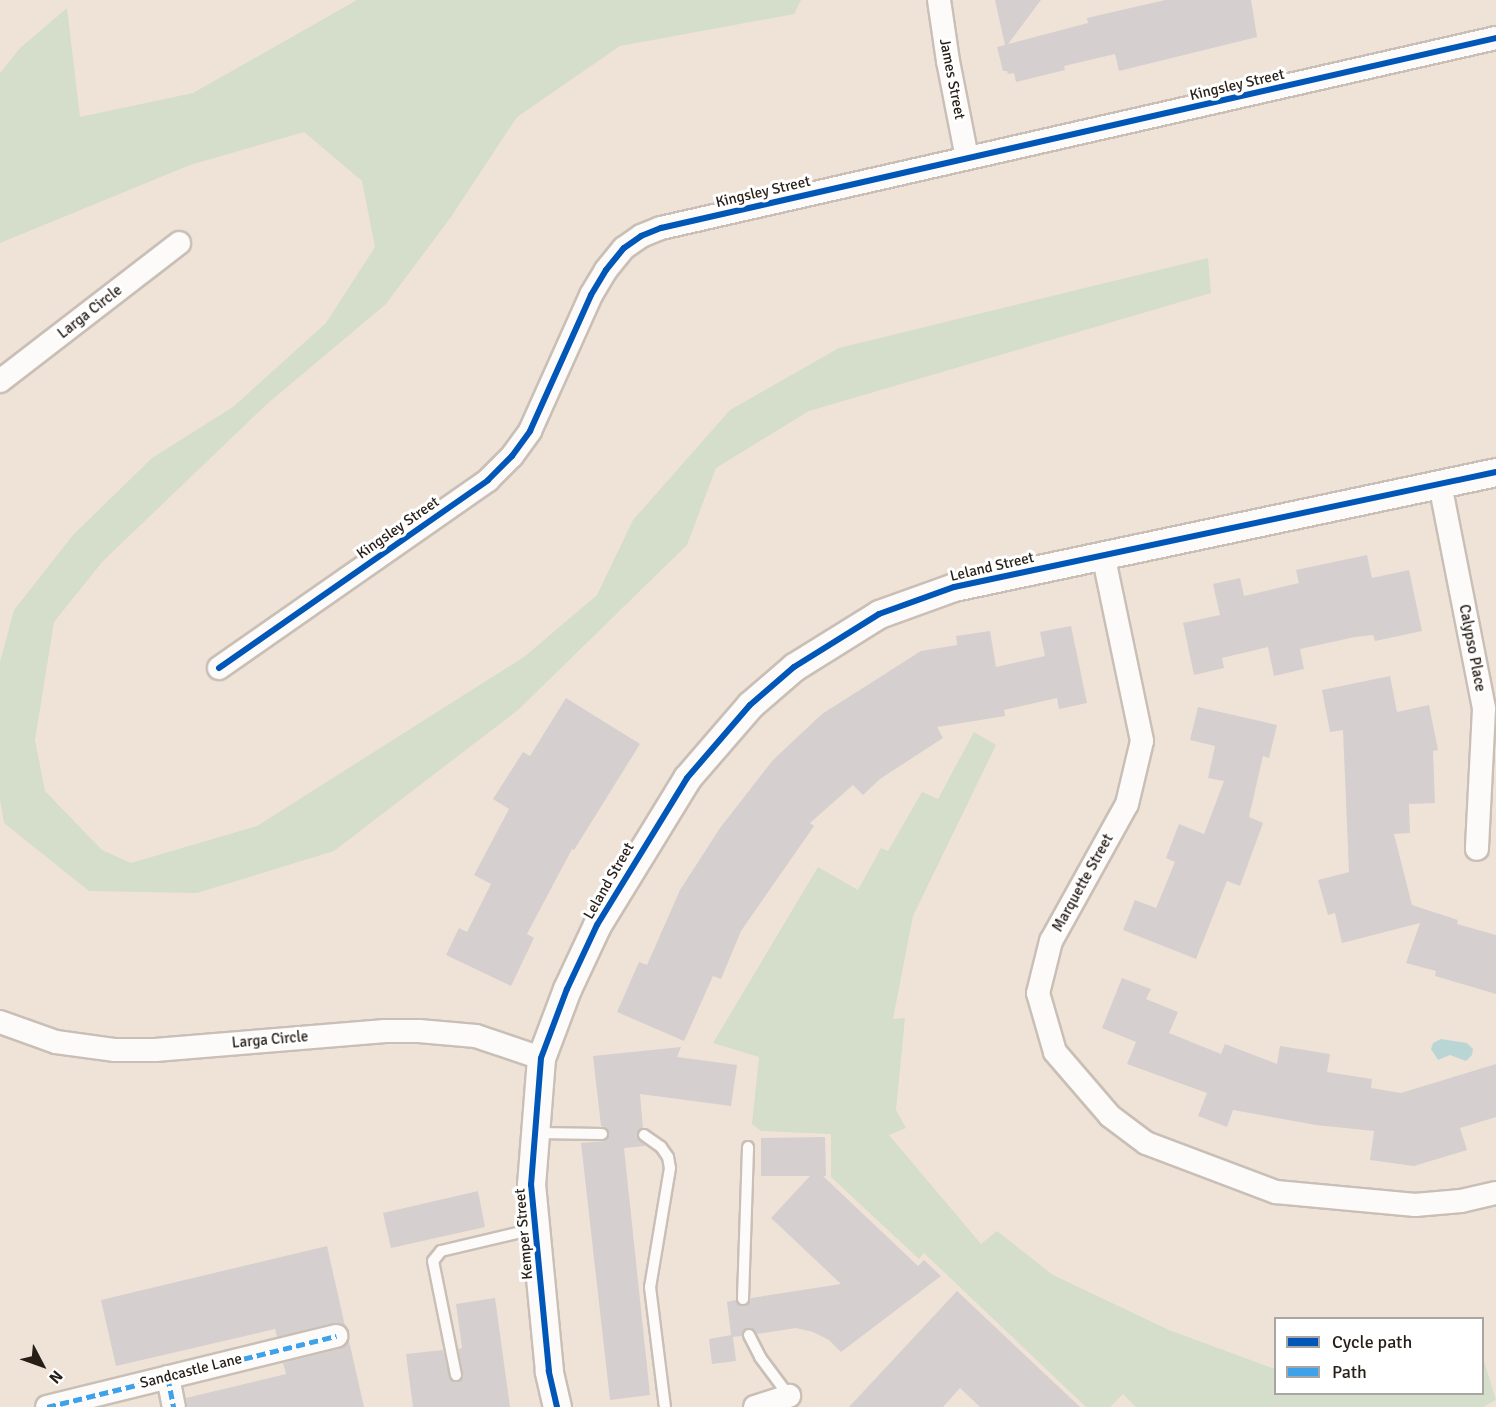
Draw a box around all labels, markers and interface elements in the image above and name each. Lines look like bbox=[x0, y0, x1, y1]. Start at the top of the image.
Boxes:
street label: James Street bbox=[935, 37, 969, 121]
street label: Kingsley Street bbox=[1188, 65, 1286, 105]
street label: Kingsley Street bbox=[714, 172, 812, 212]
street label: Larga Circle bbox=[54, 281, 126, 343]
street label: Kingsley Street bbox=[353, 493, 443, 563]
street label: Leland Street bbox=[948, 549, 1036, 585]
street label: Calypso Place bbox=[1455, 603, 1489, 693]
street label: Marquette Street bbox=[1049, 831, 1117, 935]
street label: Leland Street bbox=[580, 839, 638, 923]
street label: Larga Circle bbox=[231, 1028, 309, 1052]
street label: Kemper Street bbox=[511, 1188, 537, 1280]
legend bbox=[1274, 1317, 1484, 1395]
text: Cycle path bbox=[1332, 1331, 1412, 1353]
north arrow bbox=[12, 1335, 72, 1395]
street label: Sandcastle Lane bbox=[138, 1350, 244, 1392]
text: Path bbox=[1332, 1361, 1367, 1383]
text: N bbox=[44, 1366, 67, 1388]

